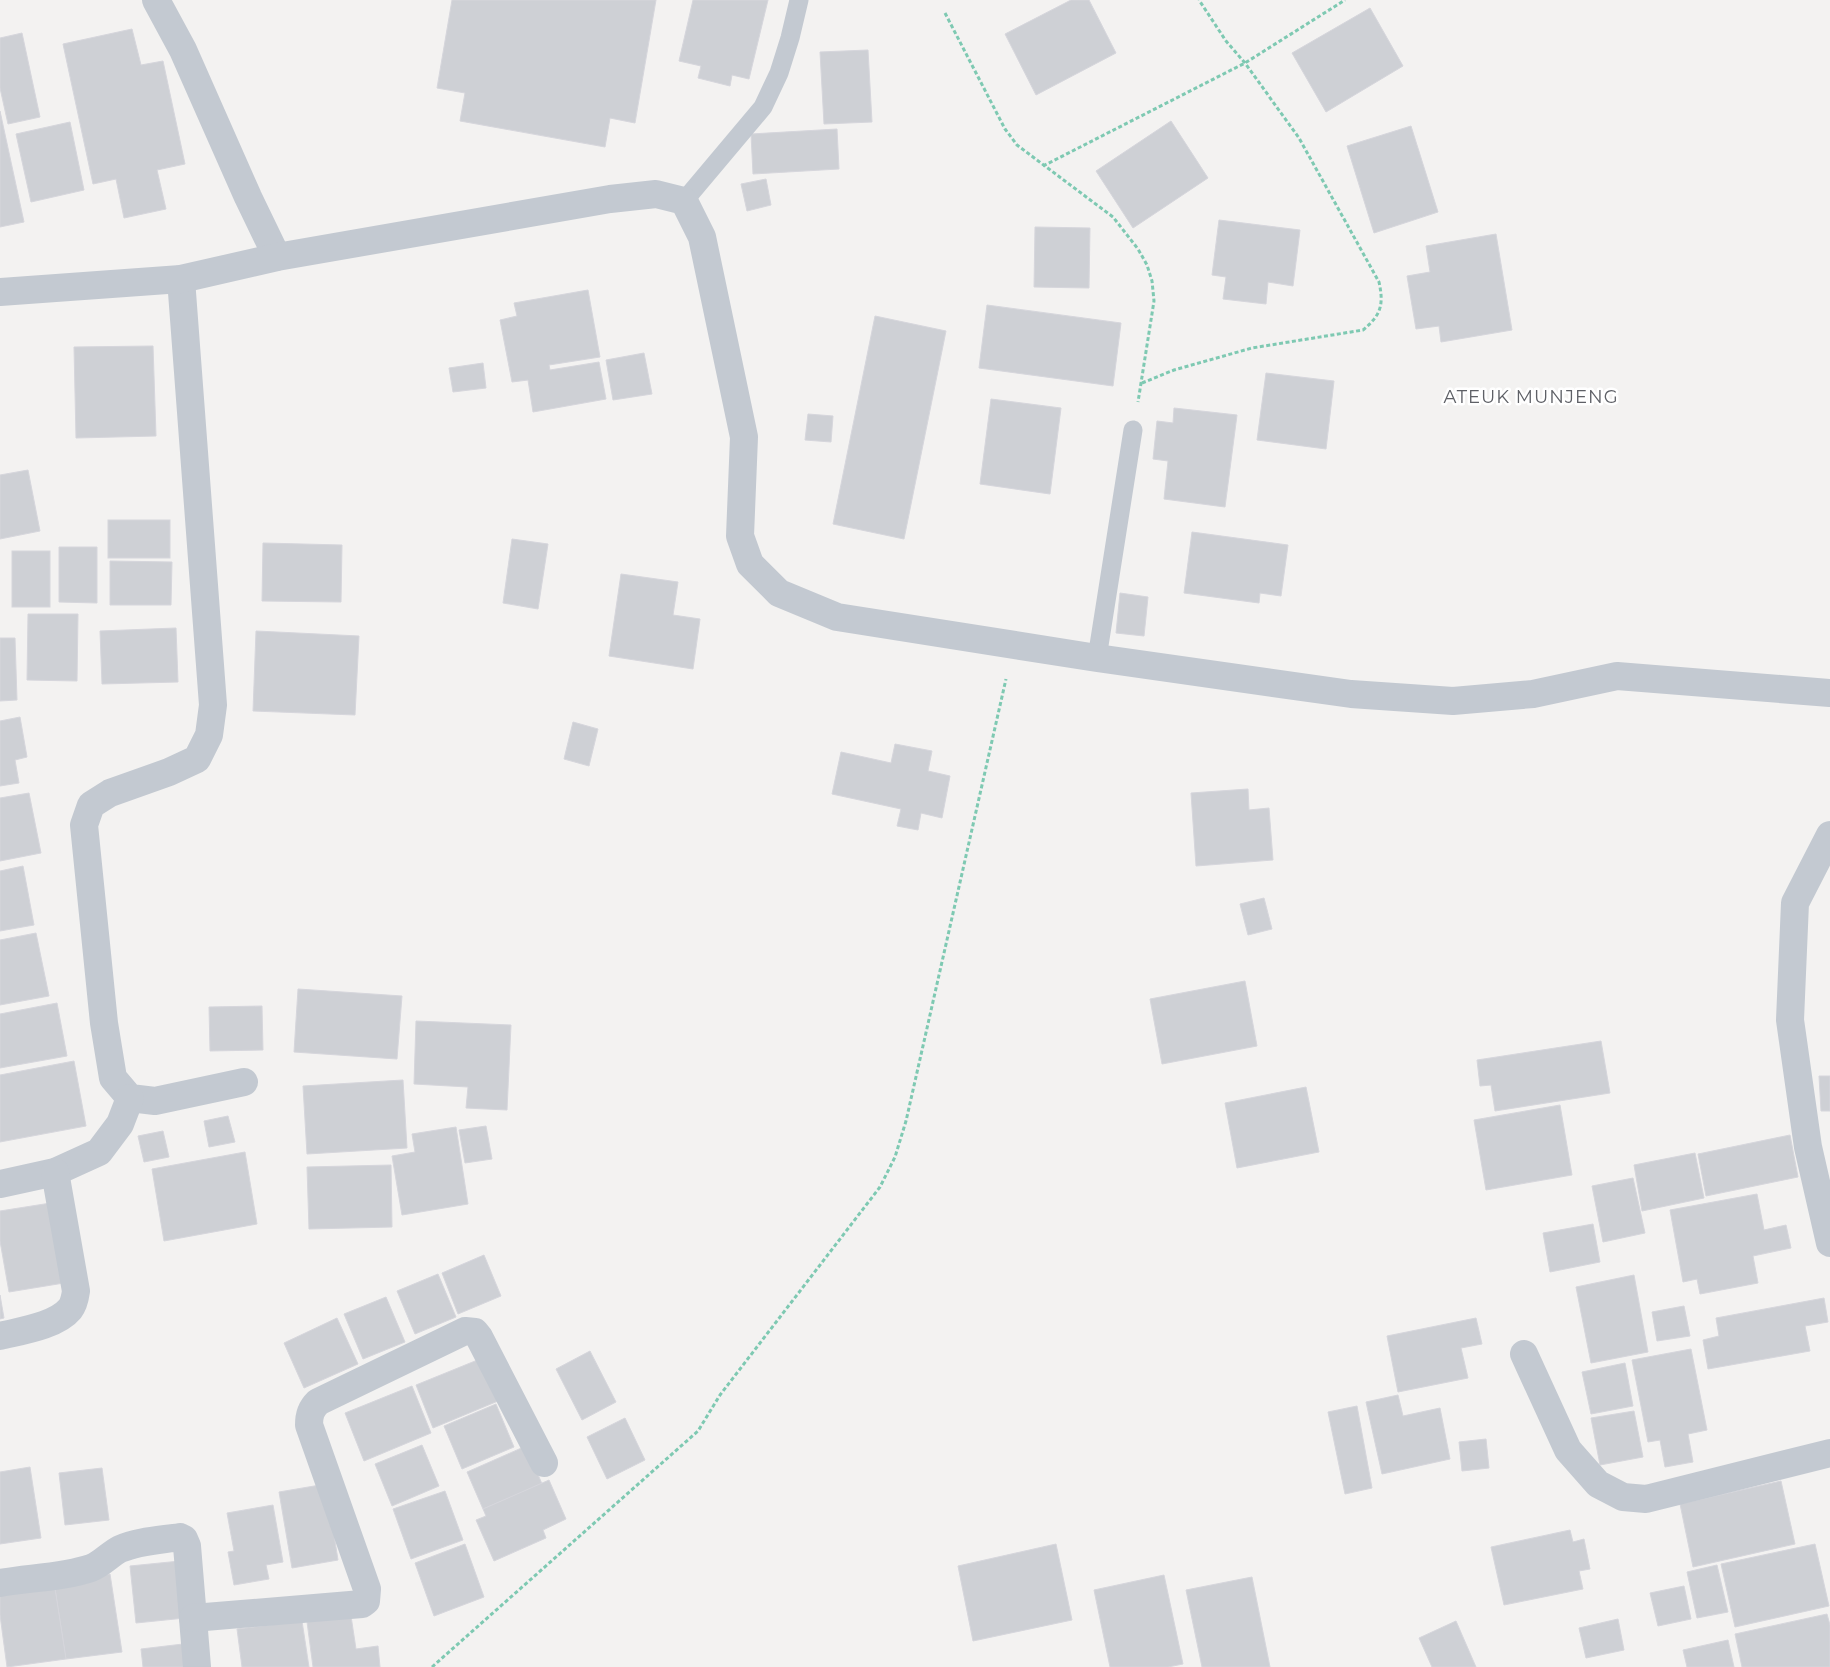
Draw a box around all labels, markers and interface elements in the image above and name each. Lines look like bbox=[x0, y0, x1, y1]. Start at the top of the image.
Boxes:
district label: ATEUK MUNJENG bbox=[1443, 386, 1619, 408]

